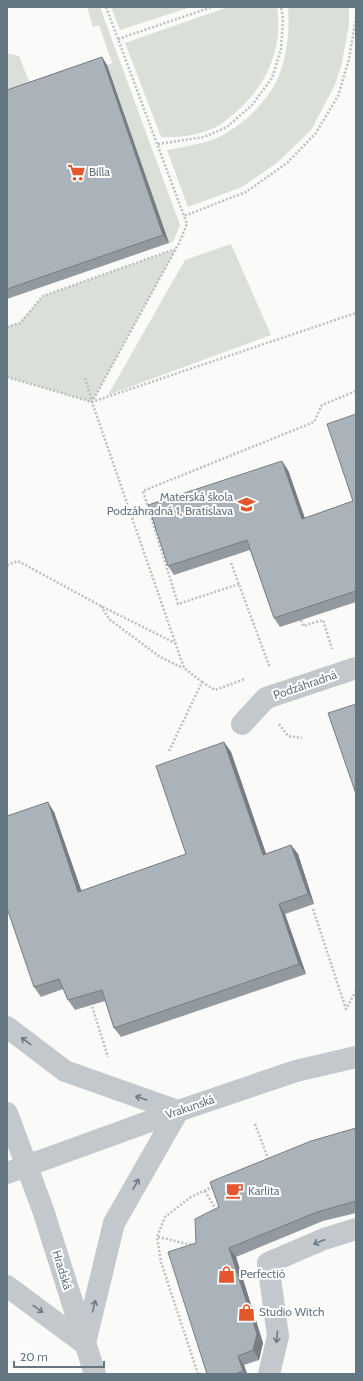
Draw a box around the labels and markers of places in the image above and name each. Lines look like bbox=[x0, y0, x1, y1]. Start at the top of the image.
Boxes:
supermarket icon: Billa bbox=[66, 162, 86, 182]
place label: Billa bbox=[89, 164, 110, 179]
place label: Materská škola Podzáhradná 1, Bratislava bbox=[107, 489, 233, 518]
school or university icon: Materská škola Podzáhradná 1, Bratislava bbox=[236, 494, 256, 514]
cafe icon: Karlita bbox=[225, 1181, 245, 1201]
place label: Karlita bbox=[248, 1183, 280, 1198]
shop icon: Perfectió bbox=[217, 1264, 237, 1284]
place label: Perfectió bbox=[240, 1266, 286, 1281]
shop icon: Studio Witch bbox=[236, 1302, 256, 1322]
place label: Studio Witch bbox=[259, 1304, 324, 1319]

